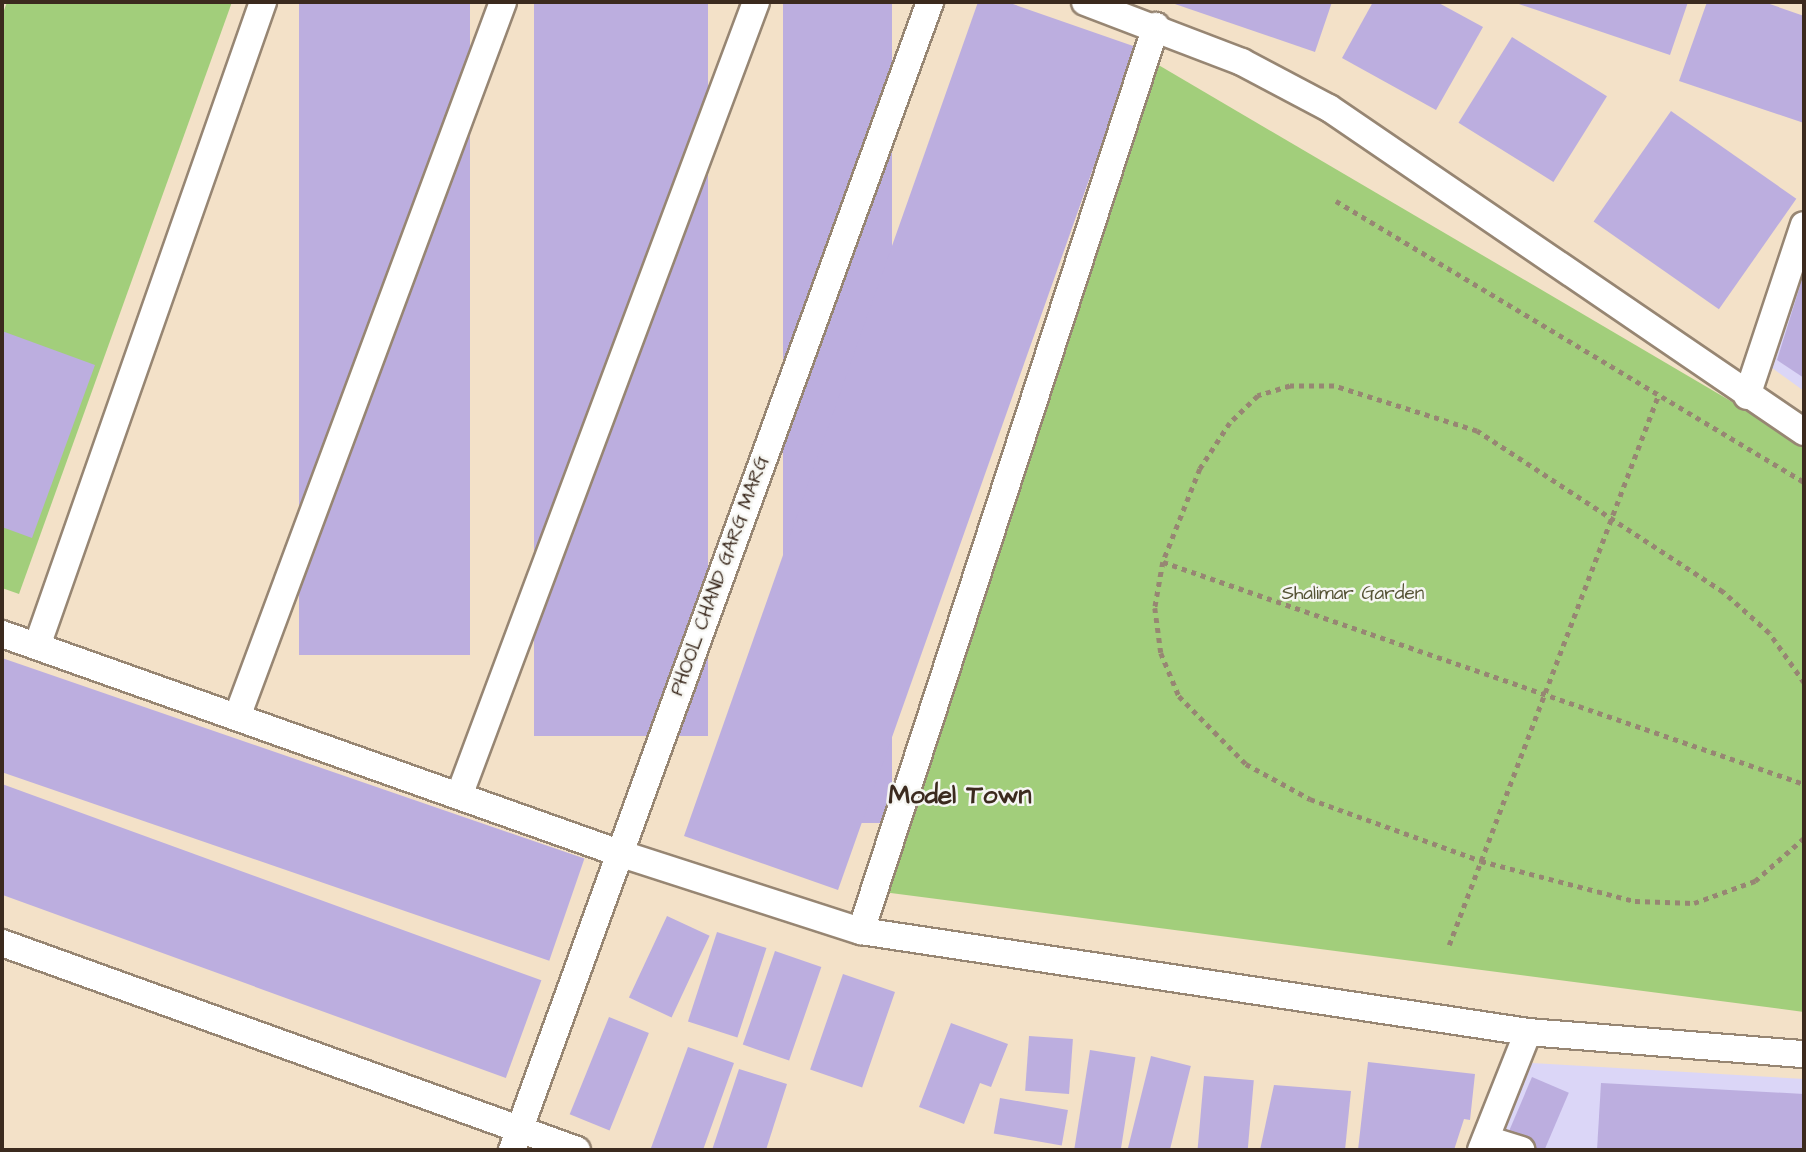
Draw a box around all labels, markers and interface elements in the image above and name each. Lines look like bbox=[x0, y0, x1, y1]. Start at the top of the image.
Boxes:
street label: PHOOL CHAND GARG MARG bbox=[666, 453, 774, 699]
park label: Shalimar Garden bbox=[1282, 583, 1424, 605]
district label: Model Town bbox=[889, 780, 1031, 812]

